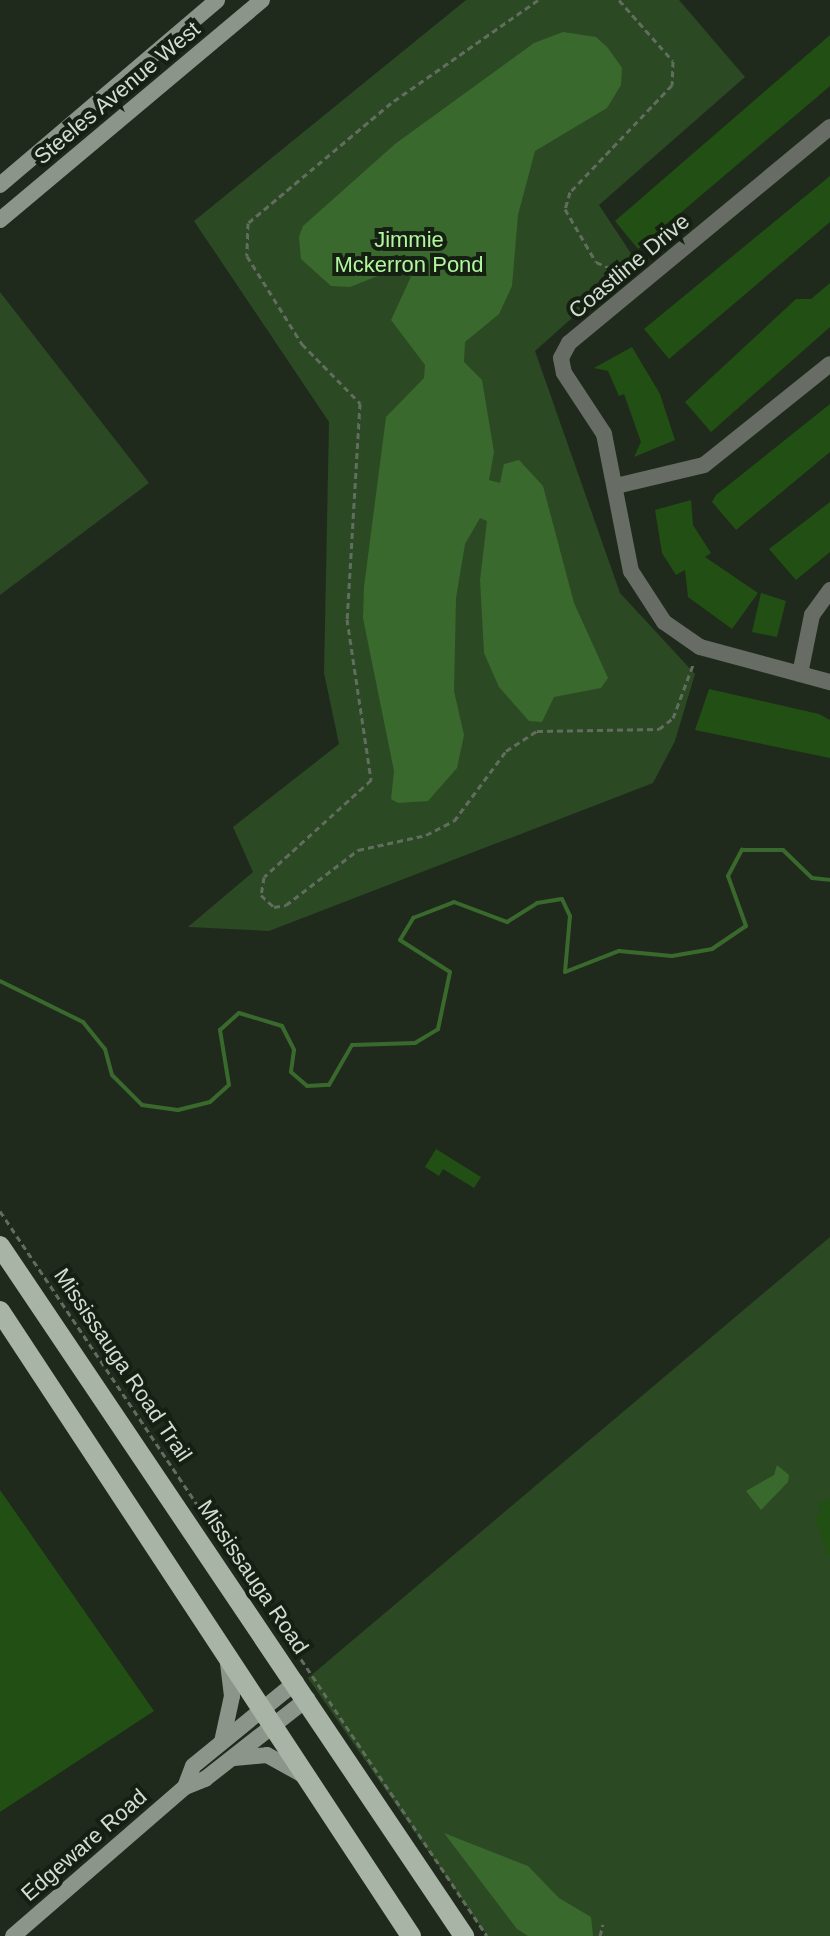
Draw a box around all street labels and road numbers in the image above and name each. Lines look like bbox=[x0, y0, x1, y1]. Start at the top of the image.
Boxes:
street label: Steeles Avenue West bbox=[28, 16, 206, 170]
street label: Coastline Drive bbox=[563, 208, 695, 324]
street label: Mississauga Road Trail bbox=[48, 1263, 198, 1467]
street label: Mississauga Road bbox=[192, 1495, 314, 1659]
street label: Edgeware Road bbox=[16, 1783, 152, 1907]

